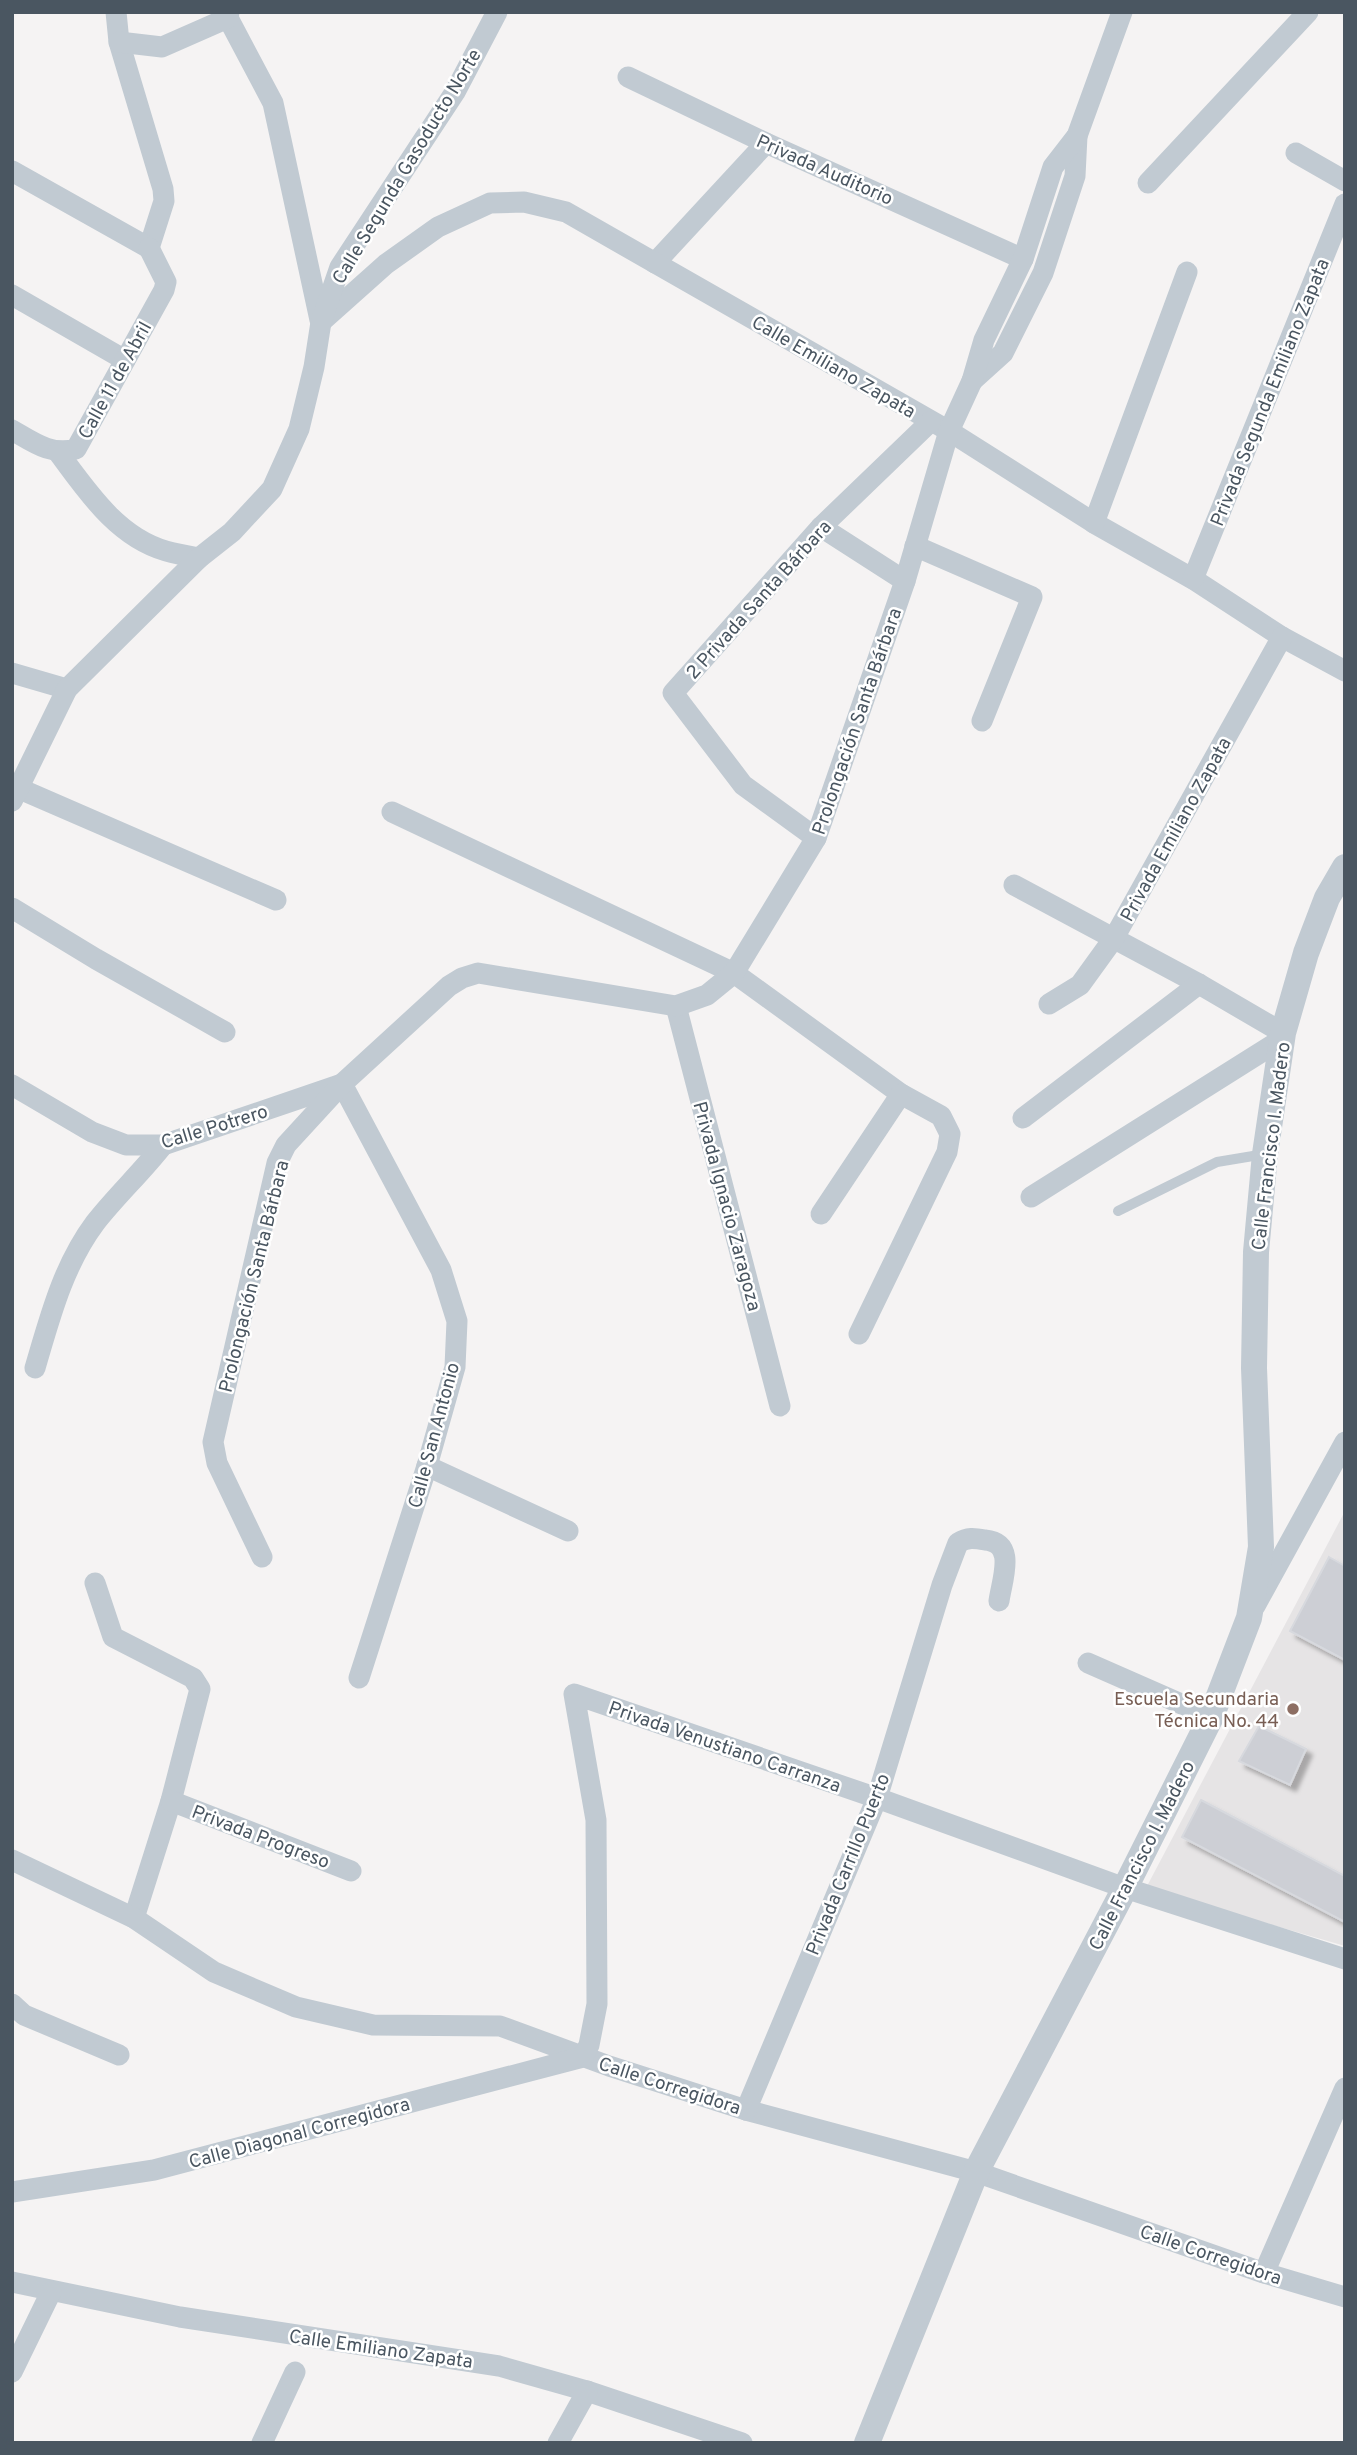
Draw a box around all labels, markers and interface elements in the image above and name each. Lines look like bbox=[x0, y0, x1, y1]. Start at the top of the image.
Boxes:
street label: Calle Segunda Gasoducto Norte bbox=[328, 45, 488, 289]
street label: Privada Auditorio bbox=[752, 130, 896, 212]
street label: Privada Segunda Emiliano Zapata bbox=[1206, 255, 1336, 530]
street label: Calle Emiliano Zapata bbox=[747, 311, 919, 425]
street label: Calle 11 de Abril bbox=[74, 318, 158, 444]
street label: 2 Privada Santa Bárbara bbox=[682, 516, 837, 685]
street label: Prolongación Santa Bárbara bbox=[808, 605, 908, 838]
street label: Privada Emiliano Zapata bbox=[1116, 733, 1238, 927]
street label: Calle Francisco I. Madero bbox=[1247, 1041, 1297, 1252]
street label: Privada Ignacio Zaragoza bbox=[687, 1099, 766, 1314]
street label: Calle Potrero bbox=[158, 1100, 271, 1156]
street label: Prolongación Santa Bárbara bbox=[214, 1158, 295, 1395]
street label: Calle San Antonio bbox=[404, 1360, 466, 1511]
place label: Escuela Secundaria Técnica No. 44 bbox=[1114, 1688, 1279, 1734]
street label: Privada Venustiano Carranza bbox=[605, 1697, 844, 1799]
marker: Escuela Secundaria Técnica No. 44 bbox=[1285, 1701, 1301, 1717]
street label: Calle Francisco I. Madero bbox=[1084, 1757, 1201, 1955]
street label: Privada Carrillo Puerto bbox=[801, 1770, 896, 1959]
street label: Privada Progreso bbox=[188, 1801, 333, 1875]
street label: Calle Corregidora bbox=[595, 2053, 744, 2121]
street label: Calle Diagonal Corregidora bbox=[186, 2093, 413, 2175]
street label: Calle Corregidora bbox=[1136, 2220, 1284, 2291]
street label: Calle Emiliano Zapata bbox=[287, 2325, 474, 2375]

